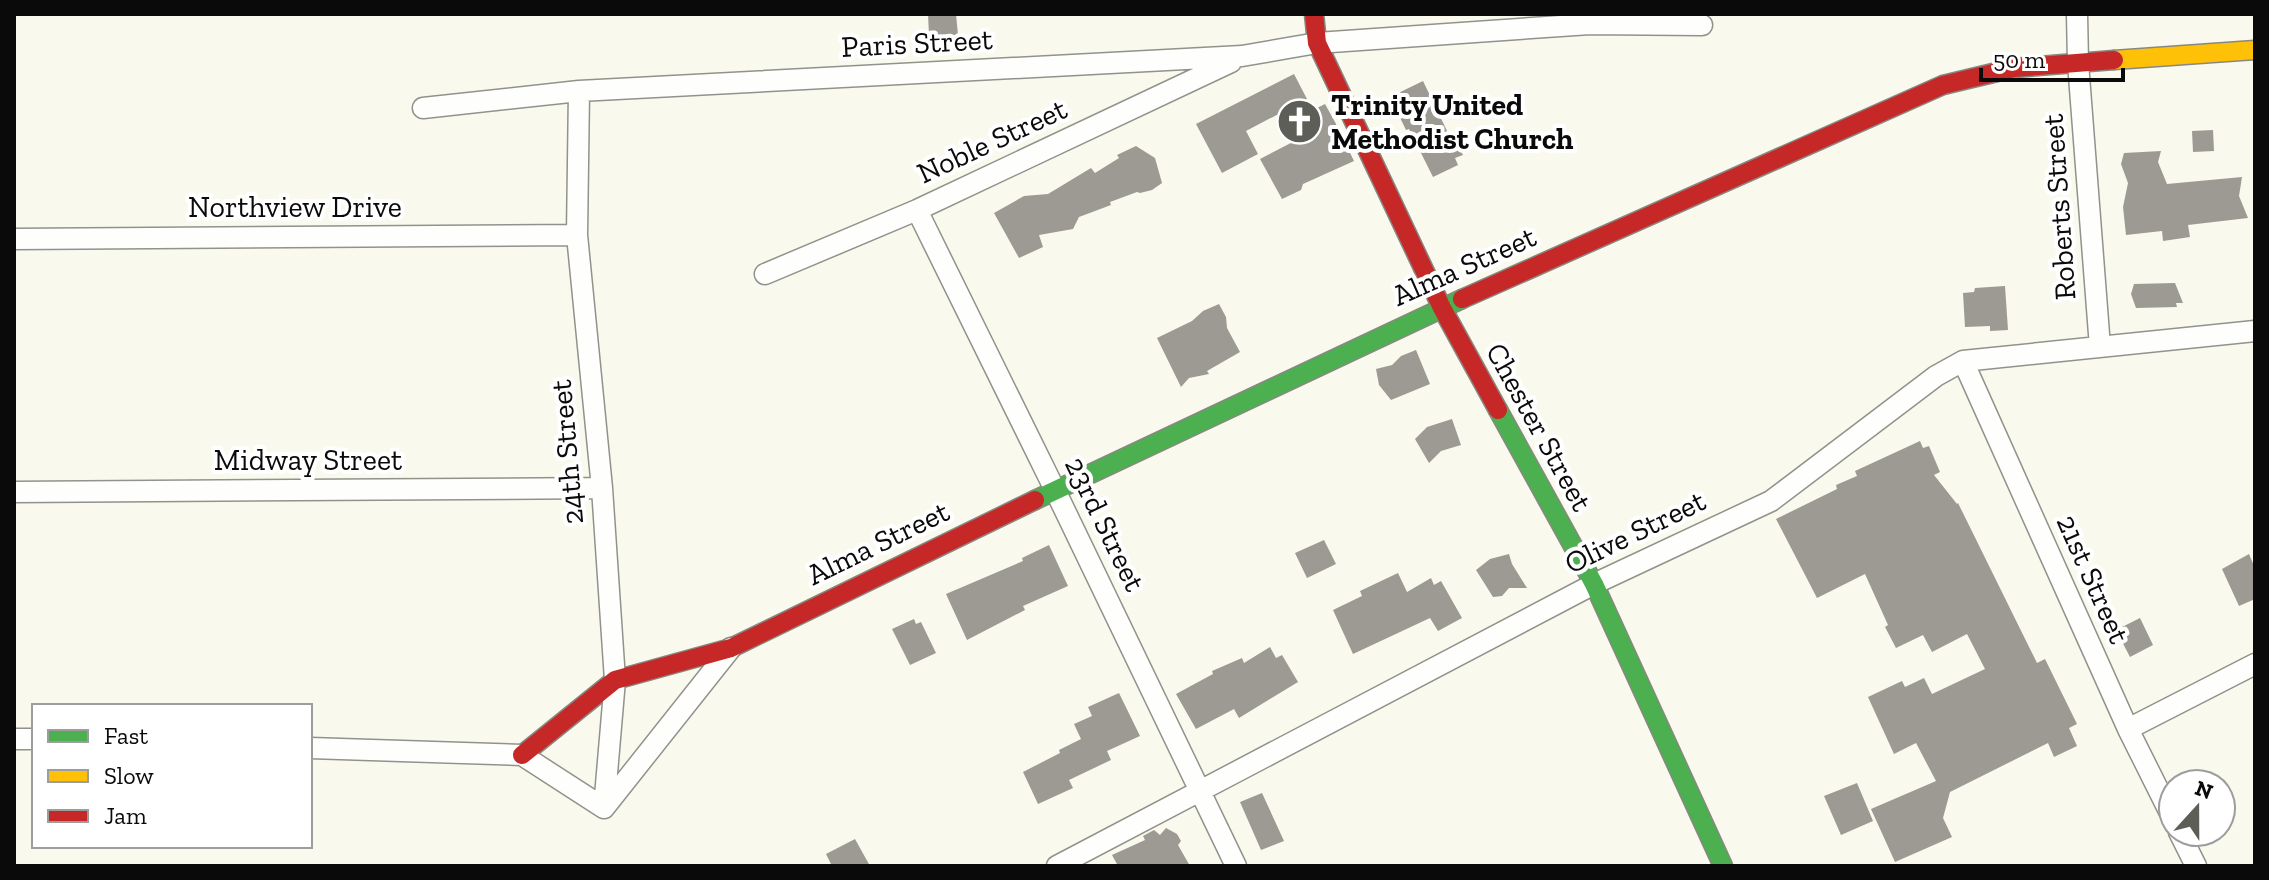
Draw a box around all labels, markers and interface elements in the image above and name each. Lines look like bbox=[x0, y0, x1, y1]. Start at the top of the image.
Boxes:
street label: Paris Street bbox=[840, 21, 994, 65]
scale bar bbox=[1981, 32, 2123, 82]
text: 50 m bbox=[1993, 45, 2046, 74]
place label: Trinity United Methodist Church bbox=[1331, 87, 1574, 157]
street label: Noble Street bbox=[912, 91, 1072, 191]
church icon: Trinity United Methodist Church bbox=[1276, 98, 1324, 146]
street label: Roberts Street bbox=[2035, 113, 2083, 301]
street label: Northview Drive bbox=[188, 189, 402, 225]
street label: Alma Street bbox=[1386, 218, 1542, 314]
street label: Chester Street bbox=[1478, 337, 1600, 517]
street label: 24th Street bbox=[543, 378, 591, 526]
street label: Midway Street bbox=[214, 442, 402, 478]
street label: 23rd Street bbox=[1057, 451, 1153, 597]
street label: Olive Street bbox=[1559, 482, 1711, 582]
street label: Alma Street bbox=[801, 493, 955, 593]
street label: 21st Street bbox=[2049, 509, 2137, 649]
legend bbox=[32, 704, 312, 848]
text: Fast bbox=[104, 721, 148, 750]
text: Slow bbox=[104, 761, 154, 790]
north arrow bbox=[2157, 768, 2237, 848]
text: N bbox=[2191, 774, 2217, 805]
text: Jam bbox=[104, 801, 147, 830]

